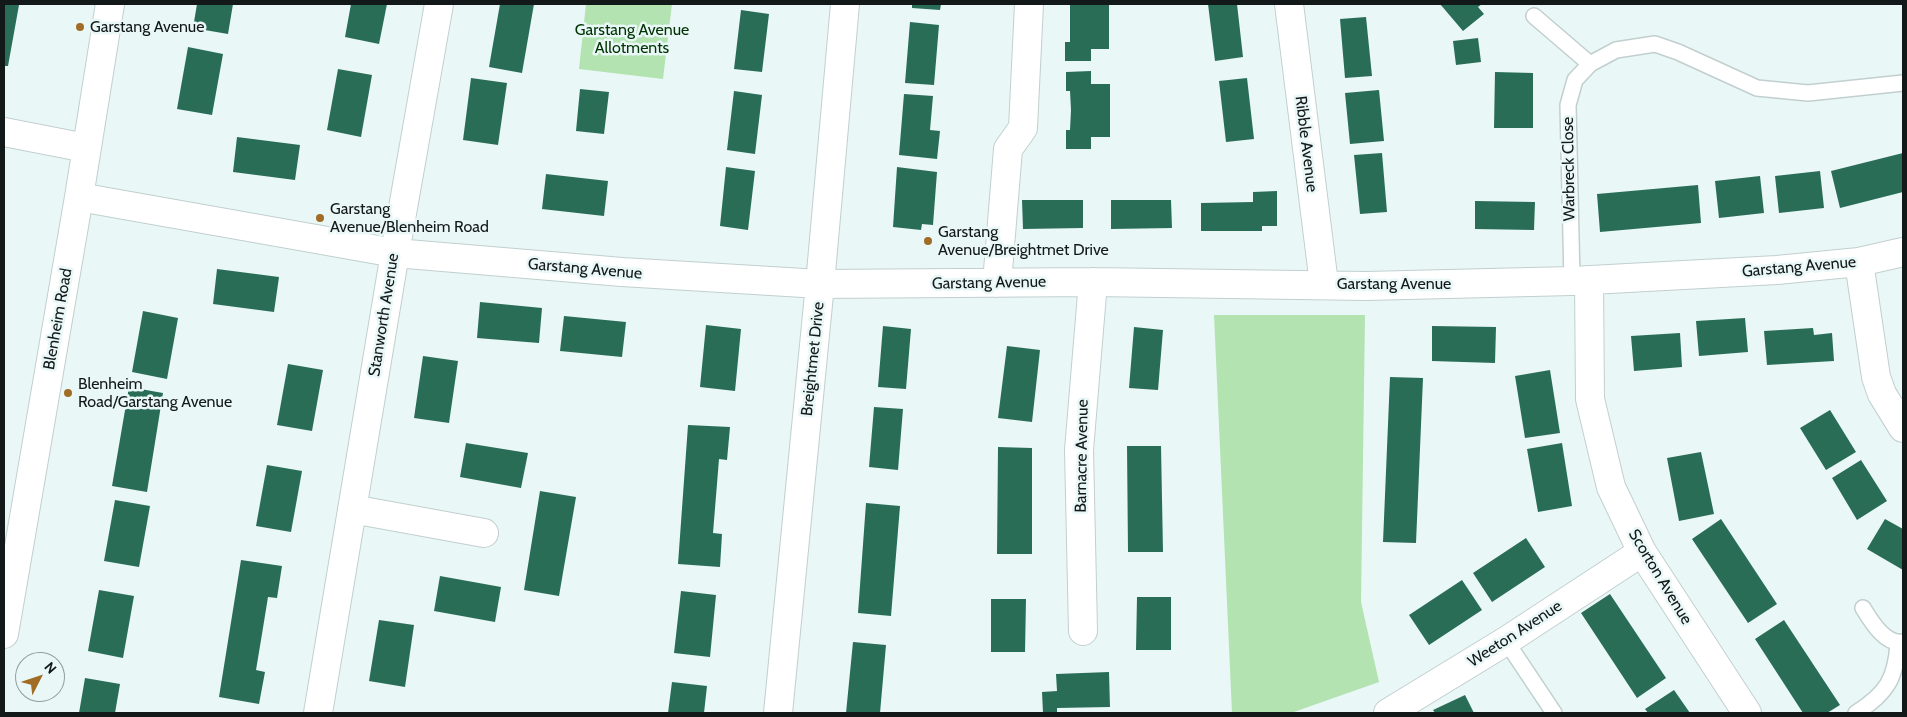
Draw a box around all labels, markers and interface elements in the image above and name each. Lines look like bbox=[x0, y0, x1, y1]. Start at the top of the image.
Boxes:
place label: Garstang Avenue bbox=[90, 17, 204, 37]
park label: Garstang Avenue Allotments bbox=[575, 20, 689, 58]
marker: Garstang Avenue bbox=[74, 21, 86, 33]
street label: Ribble Avenue bbox=[1291, 95, 1321, 193]
street label: Warbreck Close bbox=[1558, 117, 1580, 221]
place label: Garstang Avenue/Blenheim Road bbox=[330, 199, 489, 237]
marker: Garstang Avenue/Blenheim Road bbox=[314, 212, 326, 224]
place label: Garstang Avenue/Breightmet Drive bbox=[938, 222, 1109, 260]
marker: Garstang Avenue/Breightmet Drive bbox=[922, 235, 934, 247]
street label: Stanworth Avenue bbox=[365, 252, 403, 378]
street label: Garstang Avenue bbox=[1741, 252, 1857, 282]
street label: Garstang Avenue bbox=[527, 254, 643, 284]
street label: Blenheim Road bbox=[40, 267, 76, 371]
street label: Garstang Avenue bbox=[932, 272, 1046, 294]
street label: Garstang Avenue bbox=[1337, 274, 1451, 294]
street label: Breightmet Drive bbox=[797, 301, 829, 417]
place label: Blenheim Road/Garstang Avenue bbox=[78, 374, 232, 412]
marker: Blenheim Road/Garstang Avenue bbox=[62, 387, 74, 399]
street label: Barnacre Avenue bbox=[1071, 399, 1093, 513]
street label: Scorton Avenue bbox=[1624, 526, 1696, 628]
street label: Weeton Avenue bbox=[1464, 596, 1566, 672]
north arrow bbox=[15, 652, 65, 702]
text: N bbox=[41, 658, 61, 677]

